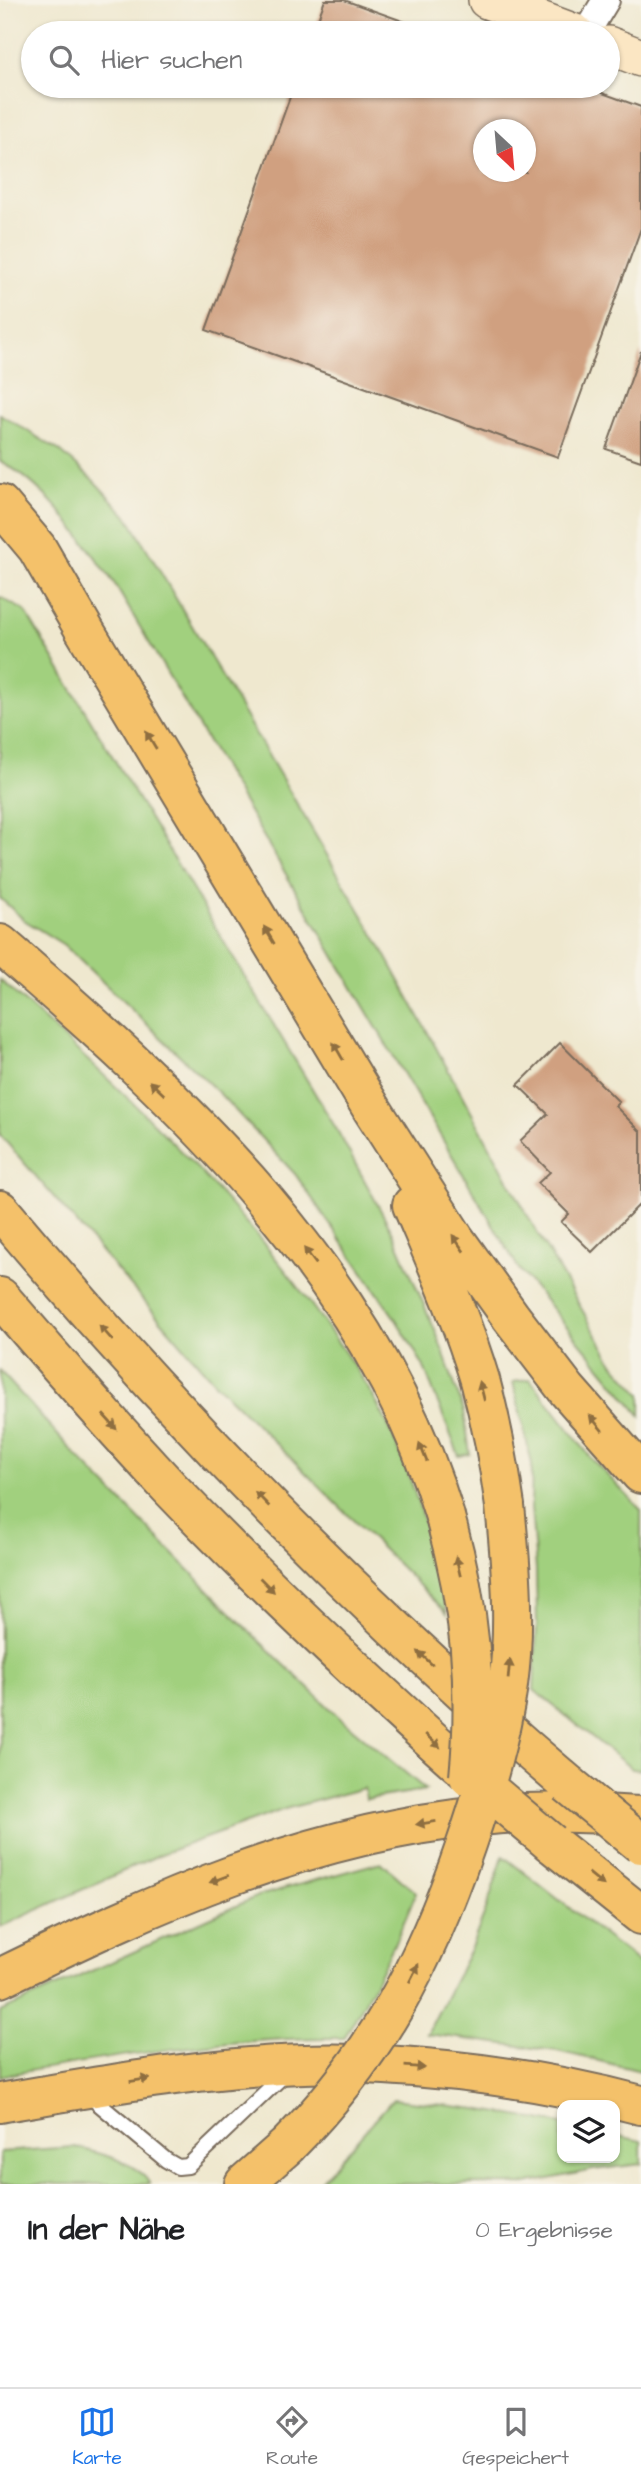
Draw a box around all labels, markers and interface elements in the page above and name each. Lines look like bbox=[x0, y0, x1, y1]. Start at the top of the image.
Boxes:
search box bbox=[21, 21, 620, 98]
icon: search bbox=[45, 41, 83, 79]
text: Hier suchen bbox=[101, 42, 242, 78]
north arrow bbox=[473, 119, 536, 182]
one-way arrow bbox=[144, 731, 157, 750]
one-way arrow bbox=[262, 925, 275, 944]
one-way arrow bbox=[332, 1042, 344, 1061]
one-way arrow bbox=[148, 1080, 166, 1096]
one-way arrow bbox=[452, 1233, 465, 1252]
one-way arrow bbox=[303, 1247, 317, 1265]
one-way arrow bbox=[99, 1325, 114, 1342]
one-way arrow bbox=[476, 1379, 487, 1401]
one-way arrow bbox=[101, 1413, 117, 1430]
one-way arrow bbox=[589, 1415, 604, 1432]
one-way arrow bbox=[418, 1442, 429, 1463]
one-way arrow bbox=[253, 1491, 270, 1508]
one-way arrow bbox=[452, 1554, 463, 1576]
one-way arrow bbox=[259, 1577, 276, 1594]
one-way arrow bbox=[416, 1650, 433, 1666]
one-way arrow bbox=[504, 1657, 515, 1679]
one-way arrow bbox=[424, 1733, 442, 1749]
one-way arrow bbox=[415, 1818, 437, 1829]
one-way arrow bbox=[587, 1872, 605, 1887]
one-way arrow bbox=[209, 1874, 230, 1885]
one-way arrow bbox=[409, 1963, 420, 1983]
one-way arrow bbox=[405, 2062, 427, 2073]
one-way arrow bbox=[129, 2074, 151, 2085]
map controls bbox=[557, 2100, 620, 2163]
button: layers bbox=[557, 2100, 620, 2163]
text: In der Nähe bbox=[28, 2209, 185, 2251]
text: 0 Ergebnisse bbox=[475, 2214, 613, 2246]
tab: Karte bbox=[72, 2403, 122, 2472]
tab: Route bbox=[266, 2403, 318, 2472]
tab: Gespeichert bbox=[462, 2403, 569, 2472]

